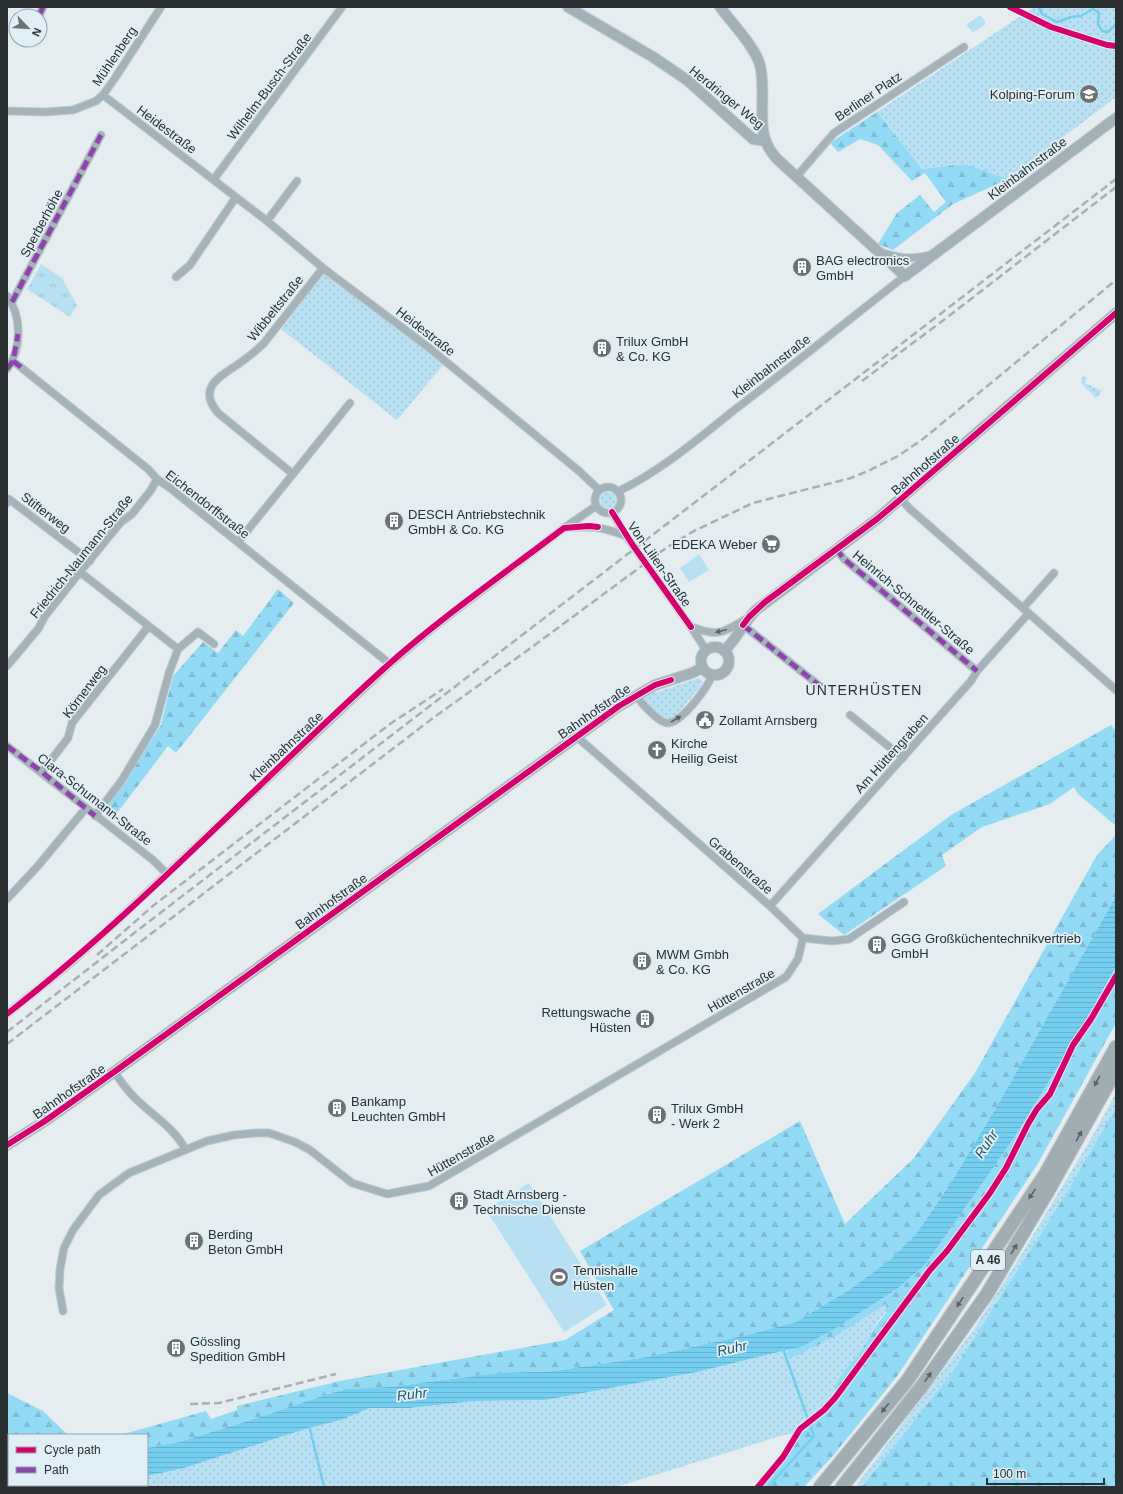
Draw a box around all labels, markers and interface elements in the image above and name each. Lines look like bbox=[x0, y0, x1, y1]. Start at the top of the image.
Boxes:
north arrow bbox=[8, 8, 48, 48]
street label: Mühlenberg bbox=[89, 24, 140, 89]
text: N bbox=[30, 26, 44, 38]
street label: Wilhelm-Busch-Straße bbox=[224, 30, 315, 143]
street label: Herdringer Weg bbox=[686, 63, 767, 132]
street label: Berliner Platz bbox=[832, 69, 905, 124]
school or university icon: Kolping-Forum bbox=[1078, 83, 1100, 105]
place label: Kolping-Forum bbox=[990, 87, 1075, 102]
street label: Heidestraße bbox=[134, 102, 199, 157]
street label: Kleinbahnstraße bbox=[985, 134, 1070, 203]
street label: Sperberhöhe bbox=[17, 187, 66, 260]
place label: BAG electronics GmbH bbox=[816, 253, 910, 283]
building icon: BAG electronics GmbH bbox=[791, 256, 813, 278]
street label: Wibbeltstraße bbox=[244, 272, 306, 344]
street label: Heidestraße bbox=[393, 304, 458, 359]
street label: Kleinbahnstraße bbox=[729, 331, 813, 401]
place label: Trilux GmbH & Co. KG bbox=[616, 334, 688, 364]
building icon: Trilux GmbH & Co. KG bbox=[591, 337, 613, 359]
street label: Bahnhofstraße bbox=[888, 431, 962, 498]
street label: Eichendorffstraße bbox=[163, 467, 253, 542]
street label: Stifterweg bbox=[18, 489, 73, 536]
street label: Friedrich-Naumann-Straße bbox=[27, 492, 136, 621]
place label: DESCH Antriebstechnik GmbH & Co. KG bbox=[408, 507, 546, 537]
building icon: DESCH Antriebstechnik GmbH & Co. KG bbox=[383, 510, 405, 532]
street label: Von-Lilien-Straße bbox=[625, 519, 695, 610]
supermarket icon: EDEKA Weber bbox=[760, 533, 782, 555]
place label: EDEKA Weber bbox=[672, 537, 758, 552]
street label: Heinrich-Schnettler-Straße bbox=[850, 547, 977, 658]
one-way arrow bbox=[715, 629, 728, 635]
street label: Körnerweg bbox=[59, 662, 109, 721]
street label: Bahnhofstraße bbox=[555, 681, 634, 742]
district label: UNTERHÜSTEN bbox=[806, 681, 922, 698]
street label: Kleinbahnstraße bbox=[247, 709, 326, 784]
public building icon: Zollamt Arnsberg bbox=[694, 709, 716, 731]
street label: Am Hüttengraben bbox=[852, 710, 931, 796]
place label: Zollamt Arnsberg bbox=[719, 713, 817, 728]
one-way arrow bbox=[670, 716, 682, 723]
place label: Kirche Heilig Geist bbox=[671, 736, 738, 766]
church icon: Kirche Heilig Geist bbox=[646, 739, 668, 761]
street label: Clara-Schumann-Straße bbox=[35, 750, 155, 849]
street label: Grabenstraße bbox=[705, 833, 776, 897]
street label: Bahnhofstraße bbox=[292, 870, 370, 933]
place label: GGG Großküchentechnikvertrieb GmbH bbox=[891, 931, 1081, 961]
building icon: GGG Großküchentechnikvertrieb GmbH bbox=[866, 934, 888, 956]
place label: MWM Gmbh & Co. KG bbox=[656, 947, 729, 977]
building icon: MWM Gmbh & Co. KG bbox=[631, 950, 653, 972]
street label: Hüttenstraße bbox=[705, 965, 778, 1016]
place label: Rettungswache Hüsten bbox=[541, 1005, 631, 1035]
building icon: Rettungswache Hüsten bbox=[634, 1008, 656, 1030]
street label: Bahnhofstraße bbox=[30, 1061, 109, 1122]
one-way arrow bbox=[1094, 1075, 1100, 1087]
place label: Bankamp Leuchten GmbH bbox=[351, 1094, 446, 1124]
building icon: Bankamp Leuchten GmbH bbox=[326, 1097, 348, 1119]
place label: Trilux GmbH - Werk 2 bbox=[671, 1101, 743, 1131]
building icon: Trilux GmbH - Werk 2 bbox=[646, 1104, 668, 1126]
water label: Ruhr bbox=[971, 1126, 1002, 1161]
street label: Hüttenstraße bbox=[425, 1129, 498, 1180]
one-way arrow bbox=[1076, 1130, 1083, 1142]
place label: Stadt Arnsberg - Technische Dienste bbox=[473, 1187, 586, 1217]
one-way arrow bbox=[1028, 1189, 1036, 1199]
building icon: Stadt Arnsberg - Technische Dienste bbox=[448, 1190, 470, 1212]
place label: Berding Beton GmbH bbox=[208, 1227, 283, 1257]
building icon: Berding Beton GmbH bbox=[183, 1230, 205, 1252]
one-way arrow bbox=[1011, 1243, 1018, 1255]
road number: A 46 bbox=[971, 1250, 1005, 1270]
place label: Tennishalle Hüsten bbox=[573, 1263, 638, 1293]
sports icon: Tennishalle Hüsten bbox=[548, 1266, 570, 1288]
one-way arrow bbox=[956, 1297, 964, 1307]
place label: Gössling Spedition GmbH bbox=[190, 1334, 285, 1364]
building icon: Gössling Spedition GmbH bbox=[165, 1337, 187, 1359]
water label: Ruhr bbox=[715, 1337, 750, 1359]
one-way arrow bbox=[924, 1372, 932, 1383]
water label: Ruhr bbox=[396, 1384, 429, 1404]
one-way arrow bbox=[881, 1403, 890, 1413]
legend bbox=[8, 1434, 148, 1486]
text: Cycle path bbox=[44, 1443, 101, 1457]
scale bar bbox=[987, 1460, 1104, 1486]
text: Path bbox=[44, 1463, 69, 1477]
text: 100 m bbox=[993, 1467, 1026, 1481]

